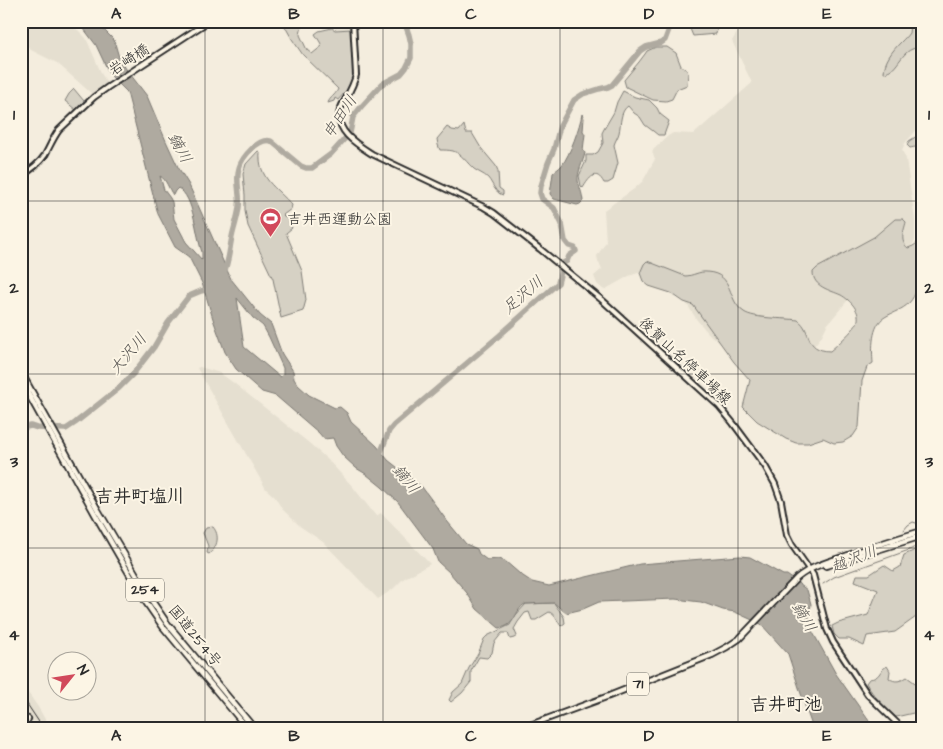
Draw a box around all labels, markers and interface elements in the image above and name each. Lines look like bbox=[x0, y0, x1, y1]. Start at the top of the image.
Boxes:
text: A bbox=[111, 3, 122, 25]
text: B bbox=[288, 3, 300, 25]
text: C bbox=[465, 3, 477, 25]
text: D bbox=[644, 3, 655, 25]
text: E bbox=[822, 3, 832, 25]
street label: 岩崎橋 bbox=[104, 39, 154, 81]
water label: 申田川 bbox=[318, 91, 362, 143]
text: 1 bbox=[13, 104, 16, 126]
text: 1 bbox=[928, 104, 931, 126]
water label: 鏑川 bbox=[163, 129, 197, 167]
sports icon: 吉井西運動公園 bbox=[259, 207, 283, 238]
place label: 吉井西運動公園 bbox=[287, 209, 392, 230]
water label: 足沢川 bbox=[498, 271, 548, 319]
text: 2 bbox=[8, 277, 19, 299]
text: 2 bbox=[923, 277, 934, 299]
street label: 後賀山名停車場線 bbox=[634, 312, 736, 410]
water label: 大沢川 bbox=[104, 329, 152, 379]
text: 3 bbox=[9, 451, 19, 473]
text: 3 bbox=[924, 451, 934, 473]
water label: 鏑川 bbox=[387, 460, 425, 498]
district label: 吉井町塩川 bbox=[95, 484, 185, 509]
water label: 越沢川 bbox=[827, 540, 880, 579]
road number: 254 bbox=[126, 578, 164, 602]
water label: 鏑川 bbox=[786, 598, 822, 636]
street label: 国道254号 bbox=[163, 600, 227, 672]
text: 4 bbox=[9, 624, 20, 646]
text: 4 bbox=[924, 624, 935, 646]
north arrow bbox=[48, 652, 98, 702]
text: N bbox=[72, 661, 93, 679]
road number: 71 bbox=[627, 672, 649, 696]
district label: 吉井町池 bbox=[750, 692, 822, 717]
text: A bbox=[111, 725, 122, 747]
text: B bbox=[288, 725, 300, 747]
text: C bbox=[465, 725, 477, 747]
text: D bbox=[644, 725, 655, 747]
text: E bbox=[822, 725, 832, 747]

